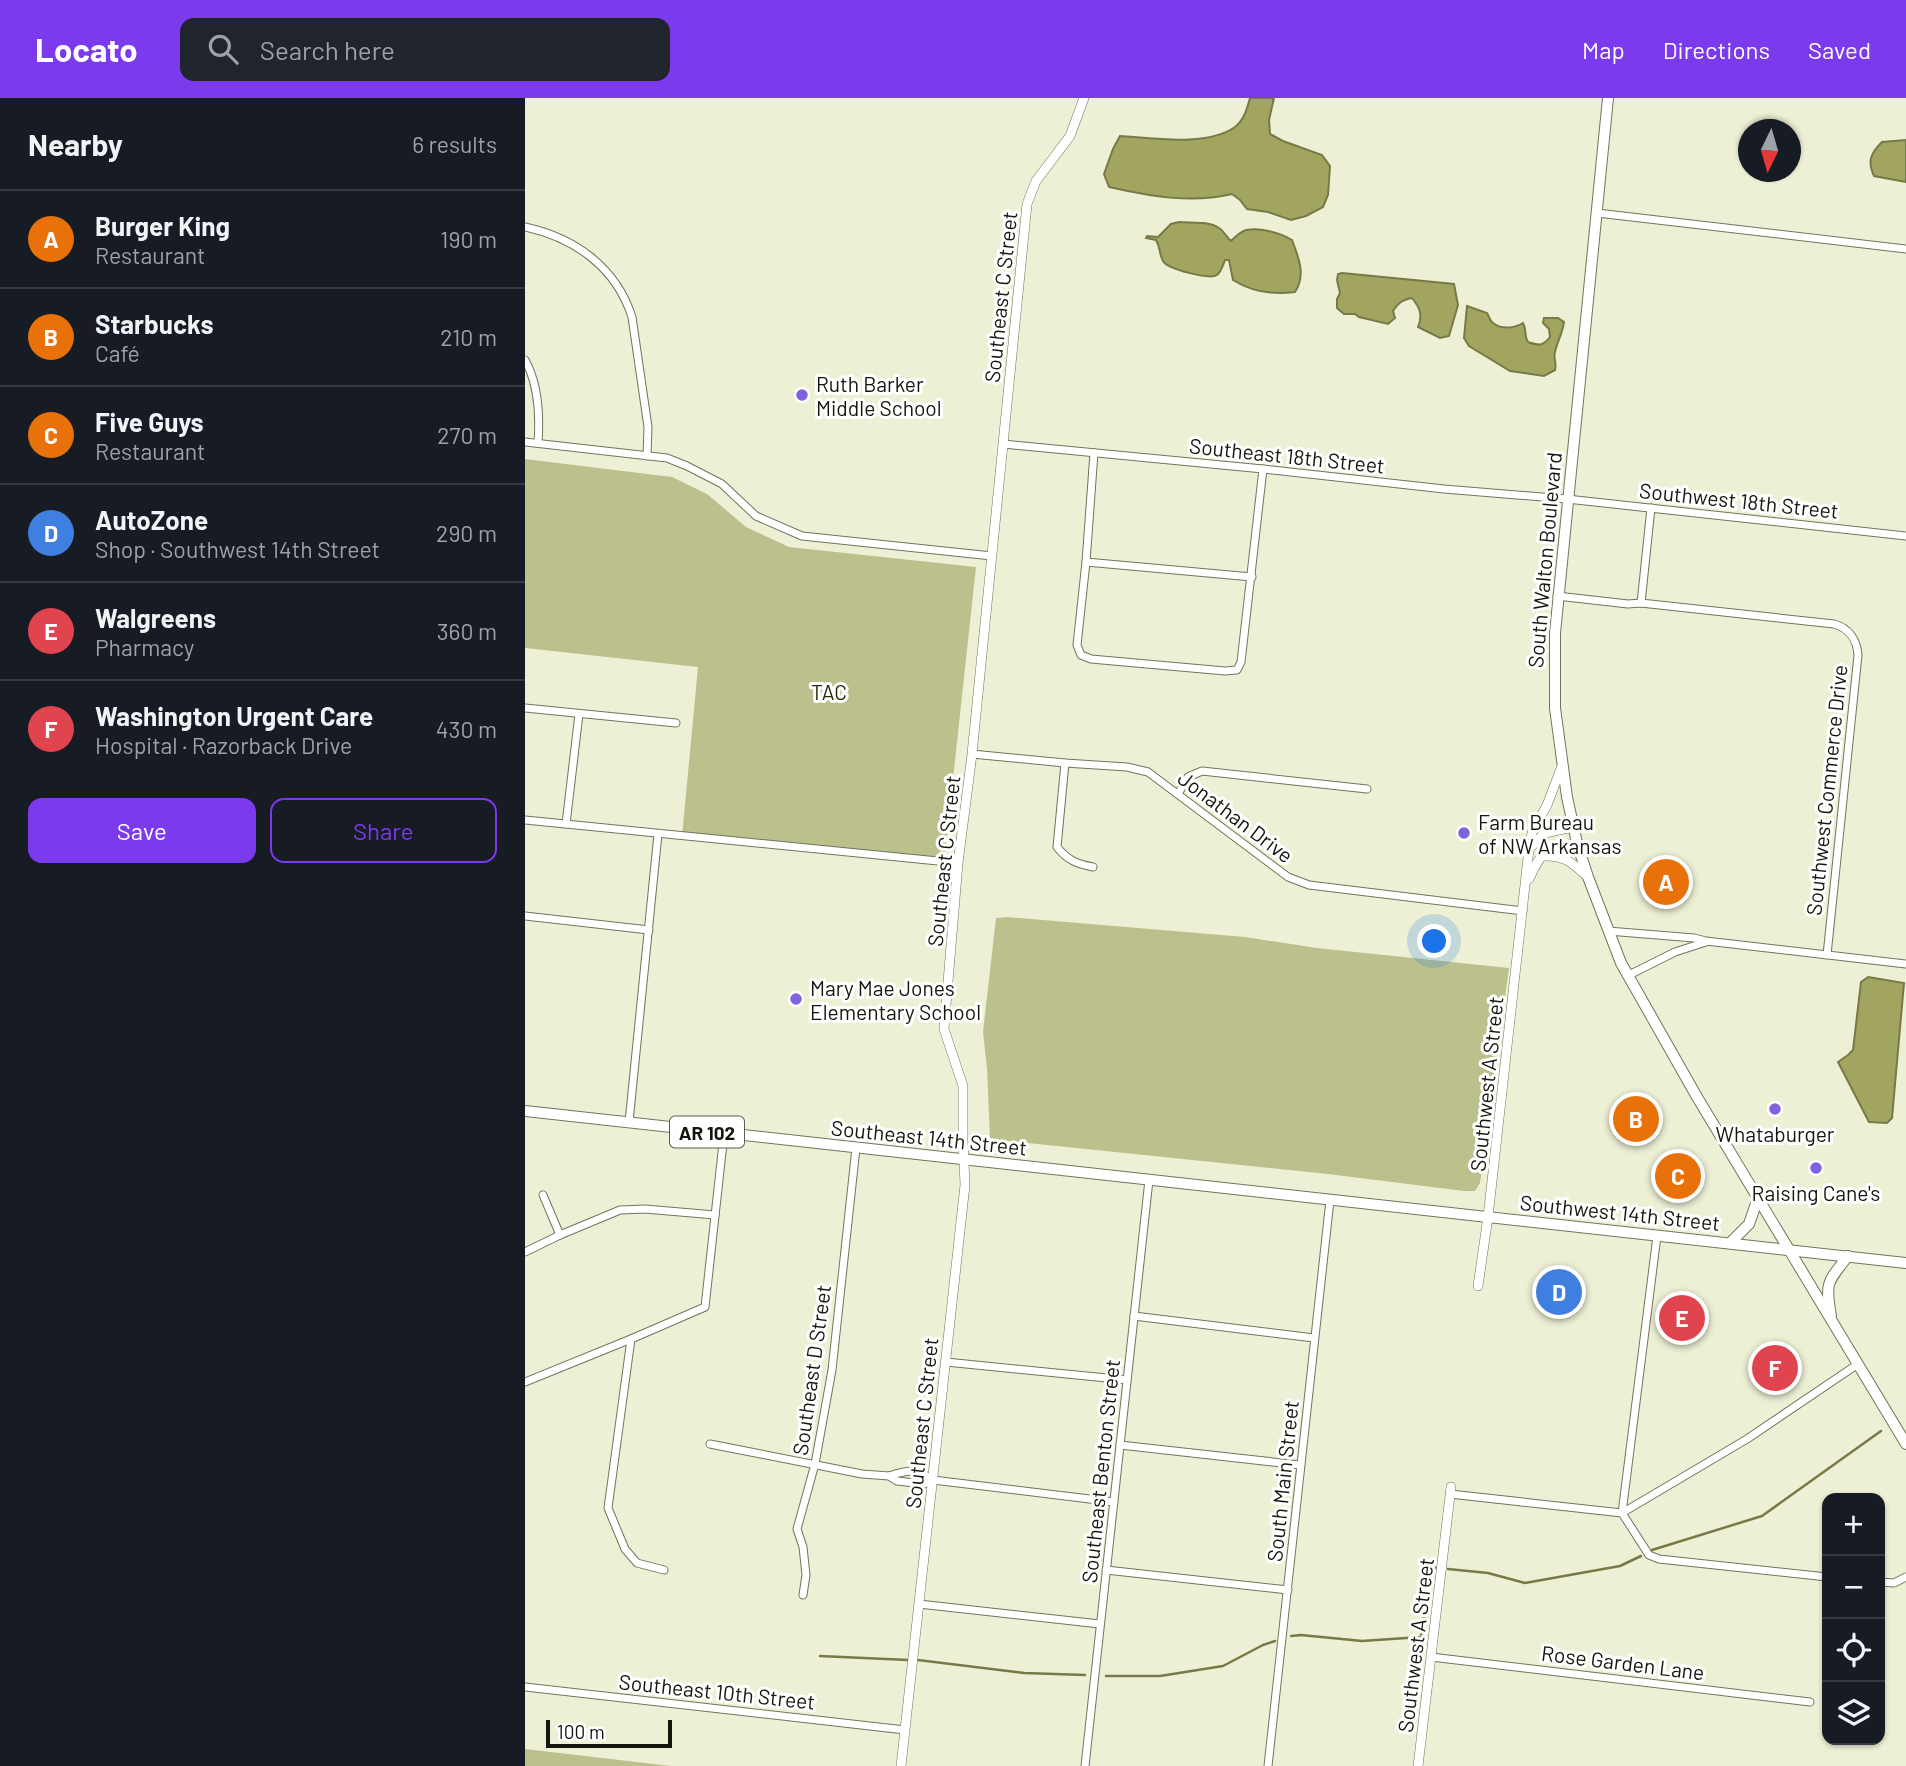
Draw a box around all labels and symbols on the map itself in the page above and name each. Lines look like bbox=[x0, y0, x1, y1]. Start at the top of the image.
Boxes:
north arrow bbox=[1738, 119, 1801, 182]
street label: Southeast C Street bbox=[979, 210, 1021, 384]
place label: Ruth Barker Middle School bbox=[816, 371, 942, 420]
marker: Ruth Barker Middle School bbox=[794, 387, 810, 403]
street label: Southeast 18th Street bbox=[1188, 432, 1386, 478]
street label: South Walton Boulevard bbox=[1522, 451, 1566, 669]
street label: Southwest 18th Street bbox=[1638, 477, 1840, 523]
street label: Southwest Commerce Drive bbox=[1800, 663, 1852, 917]
park label: TAC bbox=[811, 679, 847, 704]
street label: Jonathan Drive bbox=[1174, 765, 1298, 867]
street label: Southeast C Street bbox=[922, 774, 964, 948]
place label: Farm Bureau of NW Arkansas bbox=[1478, 809, 1622, 858]
marker: Farm Bureau of NW Arkansas bbox=[1456, 825, 1472, 841]
pin: A bbox=[1643, 856, 1689, 908]
your location bbox=[1417, 924, 1451, 958]
place label: Mary Mae Jones Elementary School bbox=[810, 975, 981, 1024]
marker: Mary Mae Jones Elementary School bbox=[788, 991, 804, 1007]
street label: Southwest A Street bbox=[1464, 995, 1508, 1173]
pin: B bbox=[1613, 1093, 1659, 1145]
marker: Whataburger bbox=[1767, 1101, 1783, 1117]
street label: Southeast 14th Street bbox=[830, 1114, 1028, 1160]
road number: AR 102 bbox=[670, 1116, 744, 1148]
place label: Whataburger bbox=[1716, 1121, 1835, 1146]
pin: C bbox=[1655, 1150, 1701, 1202]
marker: Raising Cane's bbox=[1808, 1160, 1824, 1176]
place label: Raising Cane's bbox=[1752, 1180, 1880, 1205]
street label: Southwest 14th Street bbox=[1519, 1189, 1721, 1235]
pin: D bbox=[1536, 1266, 1582, 1318]
street label: Southeast D Street bbox=[787, 1283, 835, 1457]
pin: E bbox=[1659, 1292, 1705, 1344]
street label: Southeast C Street bbox=[900, 1336, 942, 1510]
pin: F bbox=[1752, 1342, 1798, 1394]
street label: Southeast Benton Street bbox=[1076, 1358, 1124, 1584]
street label: South Main Street bbox=[1261, 1399, 1303, 1563]
street label: Southwest A Street bbox=[1392, 1556, 1438, 1734]
street label: Rose Garden Lane bbox=[1540, 1640, 1706, 1684]
street label: Southeast 10th Street bbox=[618, 1668, 816, 1714]
scale bar bbox=[546, 1717, 672, 1749]

